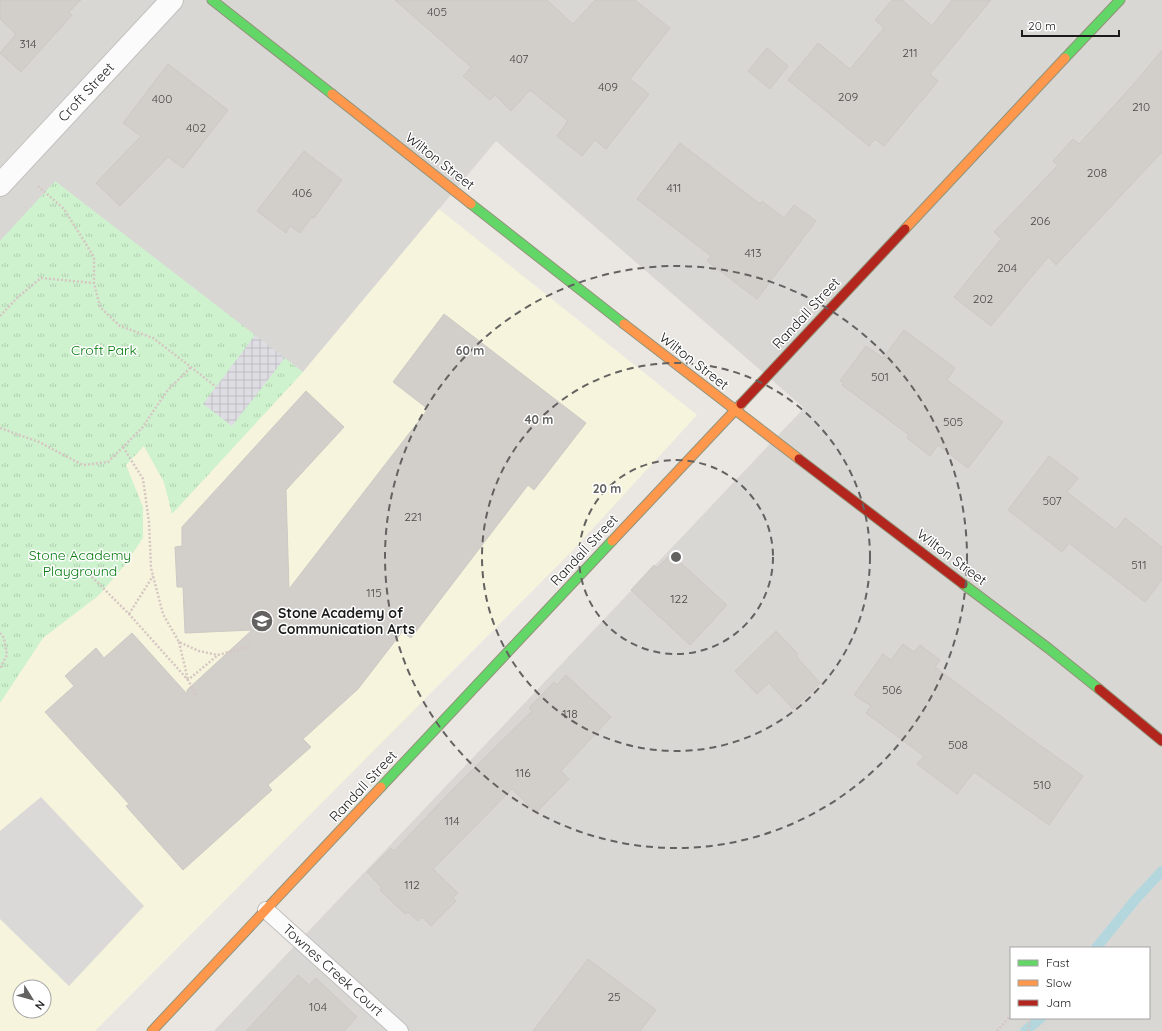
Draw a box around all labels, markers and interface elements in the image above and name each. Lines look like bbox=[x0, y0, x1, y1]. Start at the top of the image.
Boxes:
house number: 405 bbox=[427, 4, 447, 19]
scale bar bbox=[1022, 12, 1119, 38]
text: 20 m bbox=[1028, 18, 1056, 33]
house number: 314 bbox=[20, 36, 36, 51]
house number: 211 bbox=[902, 45, 918, 60]
house number: 407 bbox=[510, 51, 528, 66]
street label: Croft Street bbox=[54, 58, 118, 125]
house number: 409 bbox=[598, 79, 618, 94]
house number: 209 bbox=[838, 89, 859, 104]
house number: 400 bbox=[152, 91, 172, 106]
house number: 210 bbox=[1132, 99, 1150, 114]
house number: 402 bbox=[186, 120, 206, 135]
street label: Wilton Street bbox=[402, 128, 478, 194]
house number: 208 bbox=[1087, 165, 1107, 180]
house number: 411 bbox=[666, 180, 682, 195]
house number: 406 bbox=[292, 185, 313, 200]
house number: 206 bbox=[1030, 213, 1051, 228]
house number: 413 bbox=[745, 245, 761, 260]
house number: 204 bbox=[997, 260, 1017, 275]
street label: Randall Street bbox=[768, 273, 844, 353]
house number: 202 bbox=[973, 291, 994, 306]
street label: Wilton Street bbox=[656, 328, 732, 394]
park label: Croft Park bbox=[71, 341, 137, 359]
text: 60 m bbox=[456, 343, 484, 358]
house number: 501 bbox=[871, 369, 889, 384]
text: 40 m bbox=[525, 412, 553, 427]
house number: 505 bbox=[943, 414, 963, 429]
text: 20 m bbox=[593, 481, 621, 496]
house number: 507 bbox=[1042, 493, 1062, 508]
house number: 221 bbox=[404, 509, 422, 524]
street label: Randall Street bbox=[546, 510, 622, 590]
street label: Wilton Street bbox=[913, 525, 991, 589]
park label: Stone Academy Playground bbox=[29, 546, 131, 580]
centre of rings bbox=[669, 550, 683, 564]
house number: 511 bbox=[1131, 557, 1147, 572]
house number: 115 bbox=[366, 585, 382, 600]
house number: 122 bbox=[670, 591, 688, 606]
place label: Stone Academy of Communication Arts bbox=[278, 604, 415, 638]
school or university icon: Stone Academy of Communication Arts bbox=[249, 608, 275, 634]
house number: 506 bbox=[882, 682, 903, 697]
house number: 118 bbox=[562, 706, 578, 721]
house number: 508 bbox=[948, 737, 968, 752]
street label: Randall Street bbox=[325, 746, 401, 826]
house number: 116 bbox=[515, 765, 531, 780]
house number: 510 bbox=[1033, 777, 1051, 792]
house number: 114 bbox=[444, 813, 460, 828]
house number: 112 bbox=[404, 877, 420, 892]
street label: Townes Creek Court bbox=[279, 920, 387, 1020]
legend bbox=[1010, 947, 1150, 1019]
text: Fast bbox=[1046, 955, 1070, 970]
text: Slow bbox=[1046, 975, 1072, 990]
north arrow bbox=[12, 979, 52, 1019]
house number: 25 bbox=[607, 989, 621, 1004]
text: Jam bbox=[1046, 995, 1071, 1010]
text: N bbox=[32, 998, 48, 1012]
house number: 104 bbox=[309, 999, 327, 1014]

